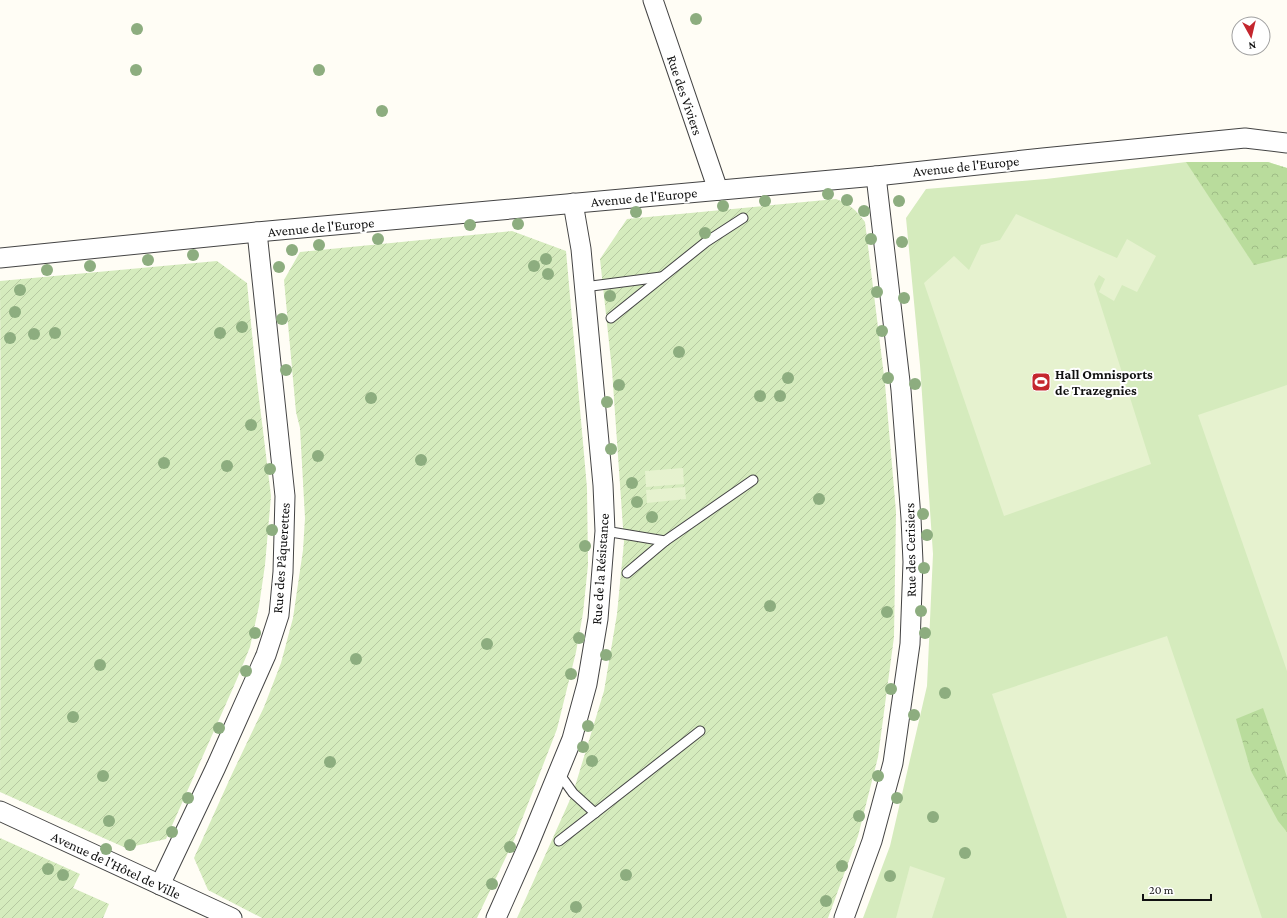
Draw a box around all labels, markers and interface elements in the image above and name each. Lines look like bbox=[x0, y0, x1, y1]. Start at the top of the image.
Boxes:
north arrow bbox=[1231, 16, 1271, 56]
text: N bbox=[1247, 39, 1257, 52]
street label: Rue des Viviers bbox=[664, 53, 706, 137]
street label: Avenue de l'Europe bbox=[912, 152, 1020, 180]
street label: Avenue de l'Europe bbox=[590, 184, 698, 210]
street label: Avenue de l'Europe bbox=[267, 214, 375, 240]
place label: Hall Omnisports de Trazegnies bbox=[1055, 366, 1153, 398]
sports icon: Hall Omnisports de Trazegnies bbox=[1030, 371, 1052, 393]
street label: Rue des Pâquerettes bbox=[269, 502, 293, 614]
street label: Rue des Cerisiers bbox=[901, 503, 919, 597]
street label: Rue de la Résistance bbox=[588, 513, 612, 625]
street label: Avenue de l'Hôtel de Ville bbox=[49, 828, 183, 902]
scale bar bbox=[1143, 876, 1211, 902]
text: 20 m bbox=[1149, 883, 1174, 897]

